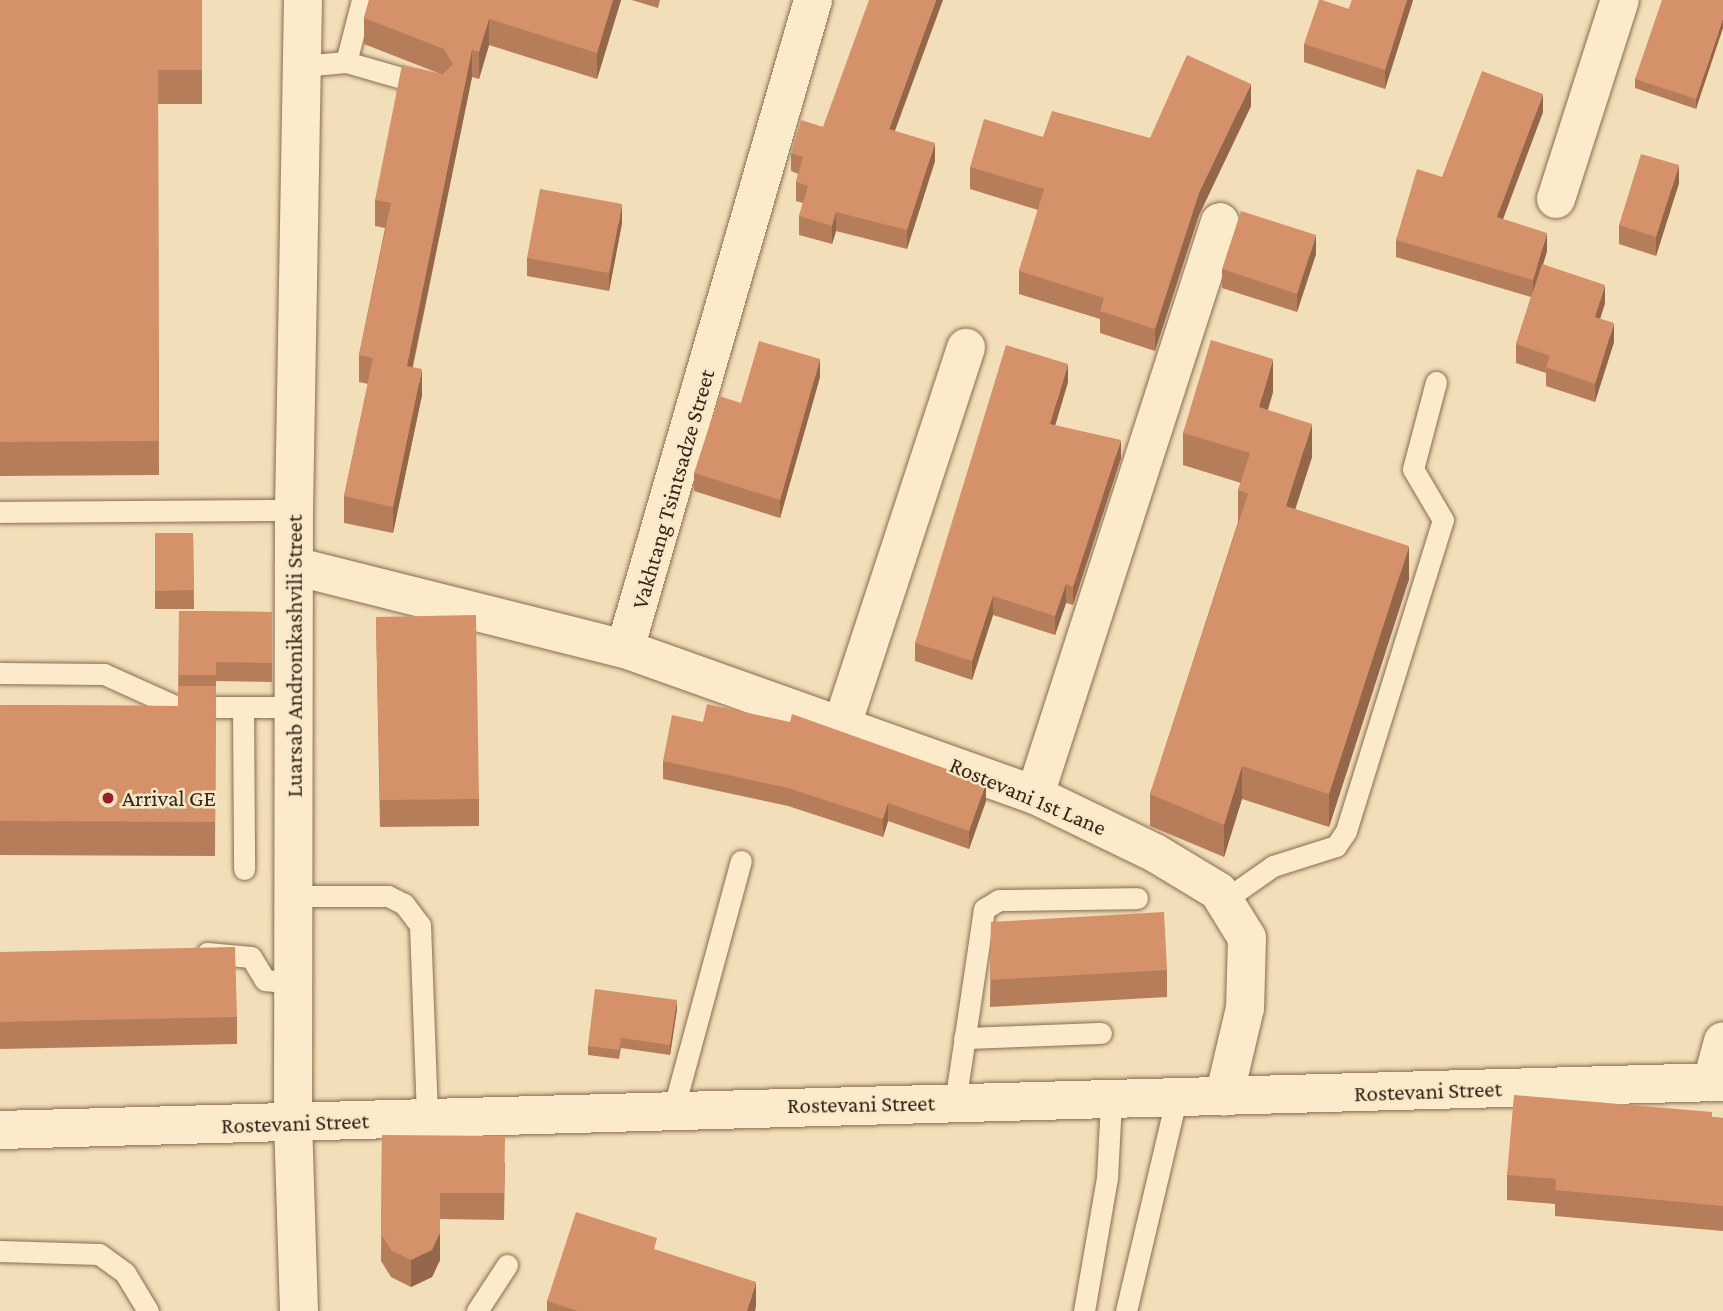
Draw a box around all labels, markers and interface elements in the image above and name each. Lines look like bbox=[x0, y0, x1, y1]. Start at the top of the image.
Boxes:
street label: Vakhtang Tsintsadze Street bbox=[626, 366, 720, 612]
street label: Luarsab Andronikashvili Street bbox=[280, 515, 308, 797]
street label: Rostevani 1st Lane bbox=[946, 751, 1110, 841]
place label: Arrival GE bbox=[122, 784, 216, 812]
marker: Arrival GE bbox=[100, 790, 116, 806]
street label: Rostevani Street bbox=[1354, 1075, 1502, 1107]
street label: Rostevani Street bbox=[787, 1089, 935, 1119]
street label: Rostevani Street bbox=[221, 1107, 369, 1139]

